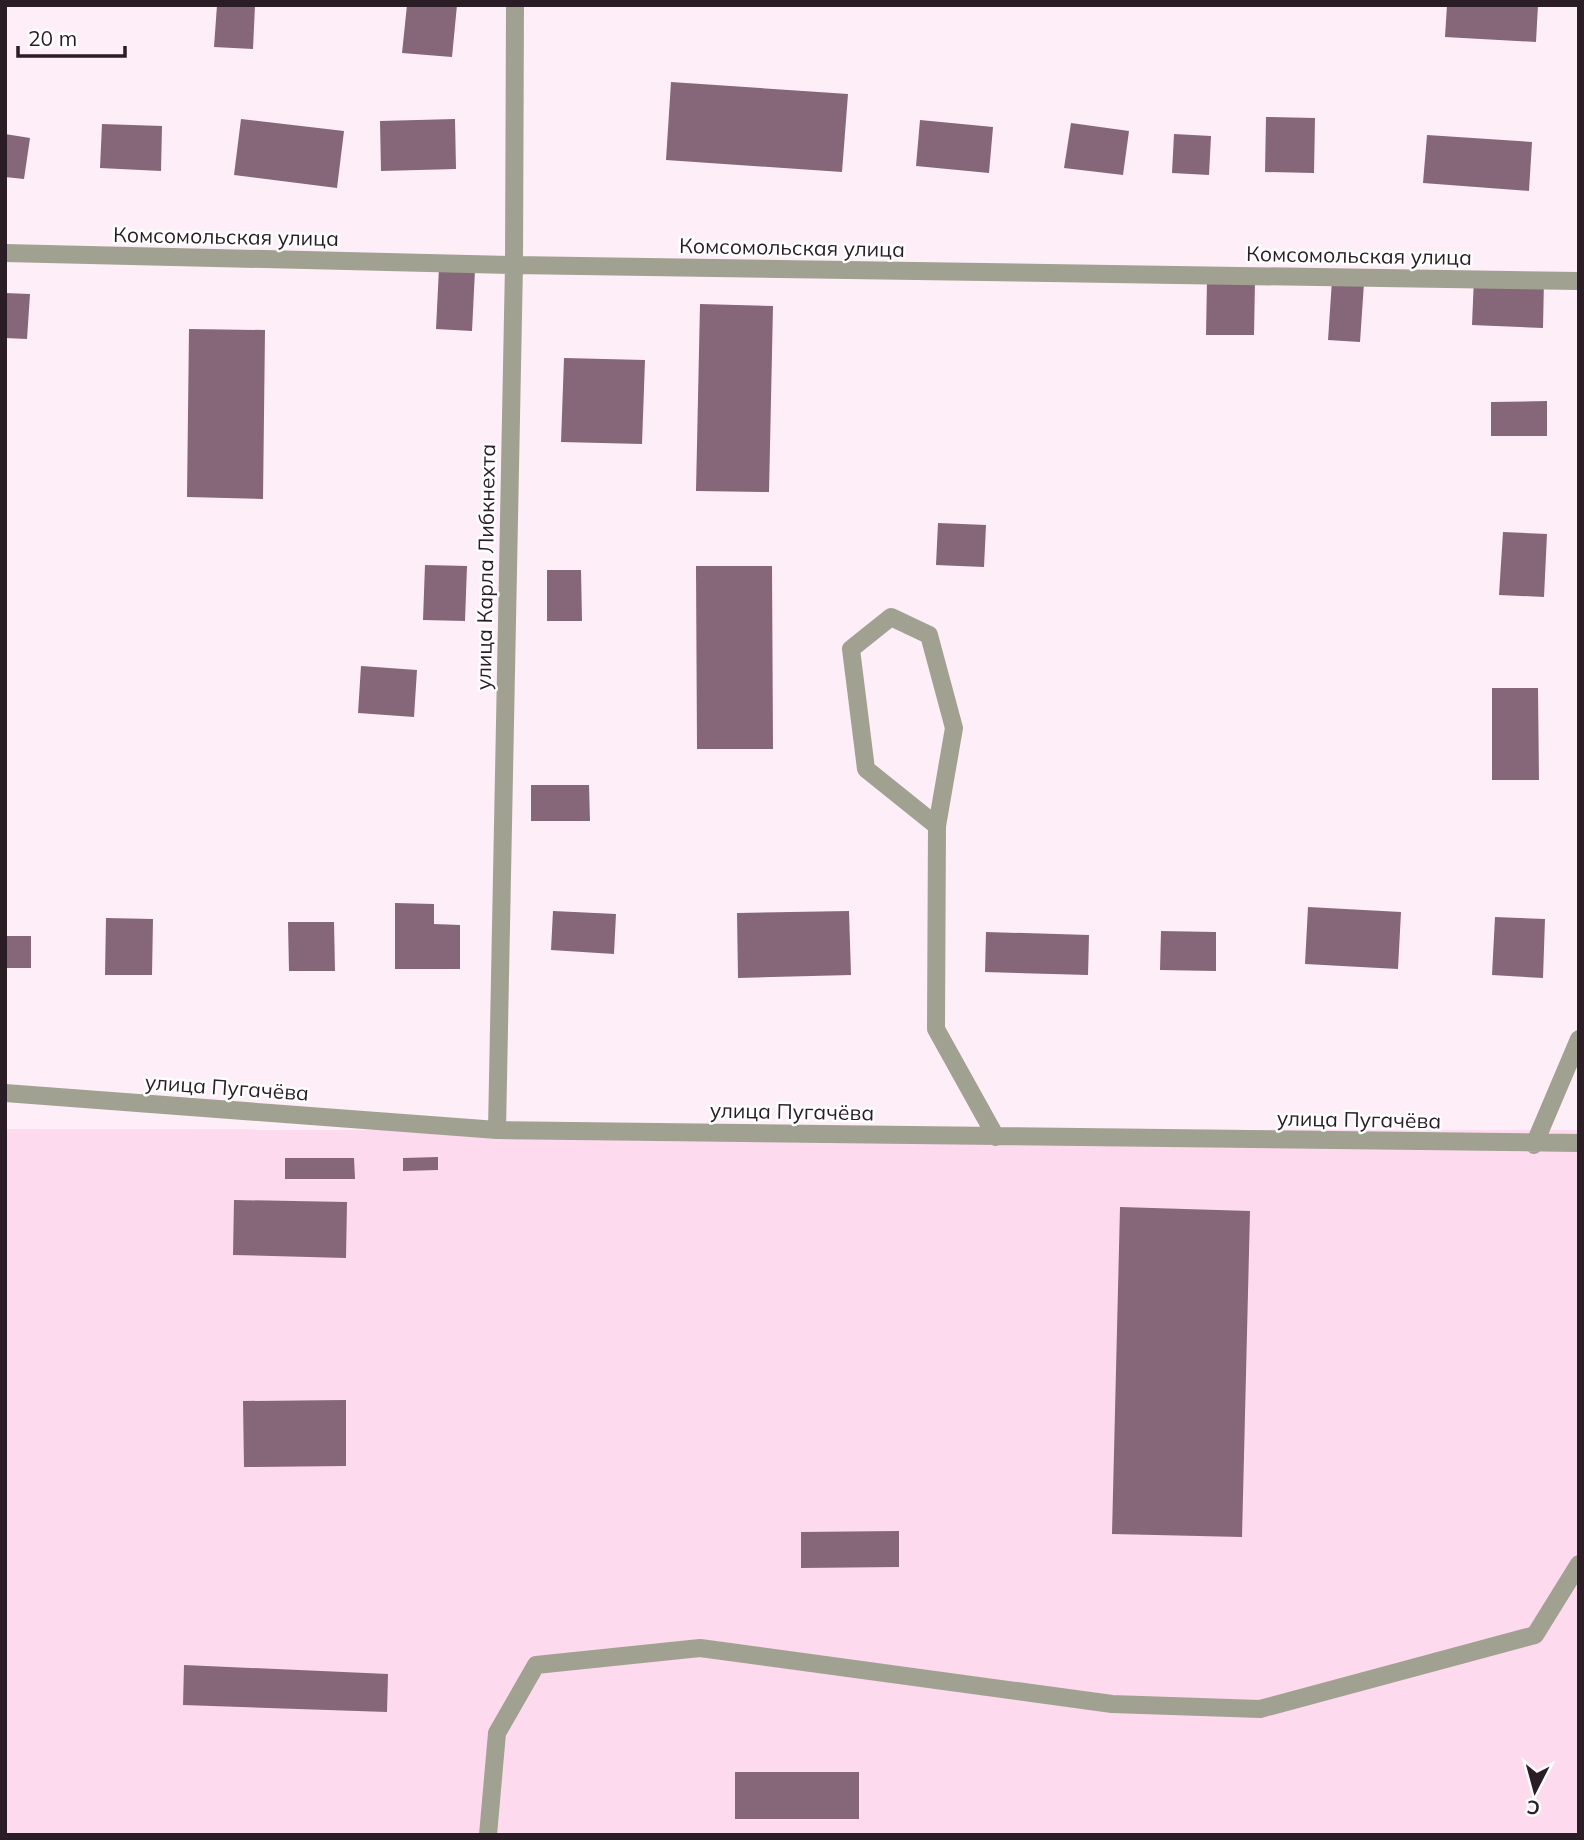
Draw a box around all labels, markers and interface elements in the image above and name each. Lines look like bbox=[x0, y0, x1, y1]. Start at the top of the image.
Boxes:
scale bar bbox=[18, 14, 124, 58]
text: 20 m bbox=[28, 25, 77, 51]
street label: Комсомольская улица bbox=[113, 221, 339, 251]
street label: Комсомольская улица bbox=[679, 232, 905, 262]
street label: Комсомольская улица bbox=[1246, 240, 1472, 270]
street label: улица Карла Либкнехта bbox=[470, 444, 500, 690]
street label: улица Пугачёва bbox=[144, 1068, 310, 1106]
street label: улица Пугачёва bbox=[710, 1097, 874, 1125]
street label: улица Пугачёва bbox=[1277, 1105, 1441, 1133]
north arrow bbox=[1500, 1756, 1570, 1826]
text: С bbox=[1525, 1795, 1541, 1821]

